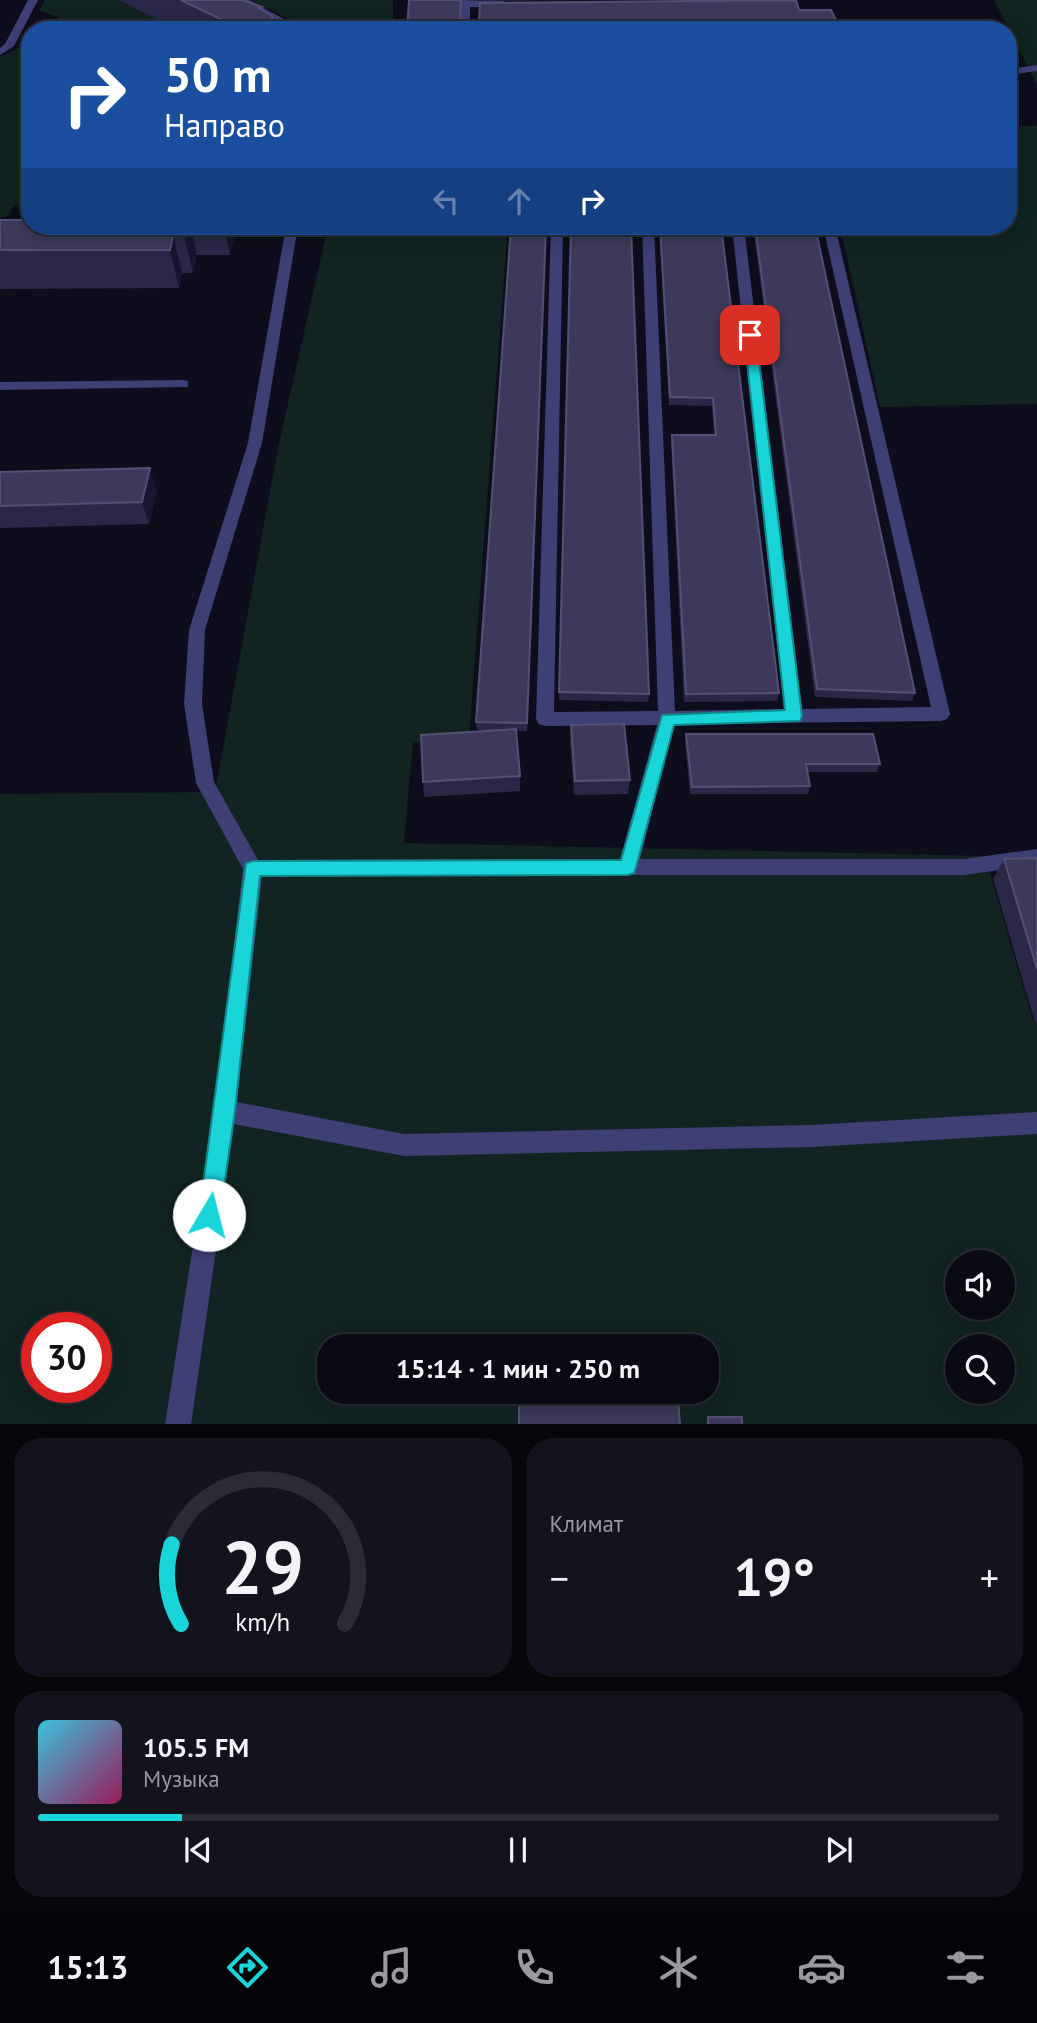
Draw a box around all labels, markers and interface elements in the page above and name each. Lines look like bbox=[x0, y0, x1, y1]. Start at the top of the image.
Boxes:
text: 50 m bbox=[164, 42, 271, 106]
icon: right bbox=[49, 49, 140, 140]
text: Направо bbox=[164, 104, 285, 146]
icon: left bbox=[427, 182, 465, 220]
icon: ahead bbox=[500, 182, 538, 220]
icon: right bbox=[573, 182, 611, 220]
pin bbox=[720, 305, 780, 365]
icon: arrive bbox=[731, 316, 769, 354]
position arrow bbox=[172, 1178, 246, 1252]
map controls bbox=[945, 1250, 1015, 1404]
button: sound bbox=[945, 1250, 1015, 1320]
speed limit sign: 30 bbox=[21, 1312, 112, 1403]
button: search bbox=[945, 1334, 1015, 1404]
text: 15:14 · 1 мин · 250 m bbox=[396, 1352, 640, 1385]
text: Климат bbox=[550, 1509, 623, 1538]
text: 29 bbox=[221, 1520, 304, 1614]
text: 19° bbox=[733, 1543, 815, 1610]
text: − bbox=[550, 1553, 569, 1602]
text: + bbox=[980, 1553, 999, 1602]
text: km/h bbox=[235, 1605, 290, 1637]
text: 105.5 FM bbox=[143, 1731, 249, 1764]
text: Музыка bbox=[143, 1764, 220, 1793]
icon: previous bbox=[179, 1831, 217, 1869]
icon: pause bbox=[499, 1831, 537, 1869]
icon: next bbox=[820, 1831, 858, 1869]
icon: directions bbox=[223, 1943, 272, 1992]
icon: music bbox=[367, 1943, 416, 1992]
icon: phone bbox=[510, 1943, 559, 1992]
icon: climate bbox=[654, 1943, 703, 1992]
icon: car bbox=[797, 1943, 846, 1992]
icon: filters bbox=[941, 1943, 990, 1992]
text: 15:13 bbox=[47, 1946, 128, 1988]

